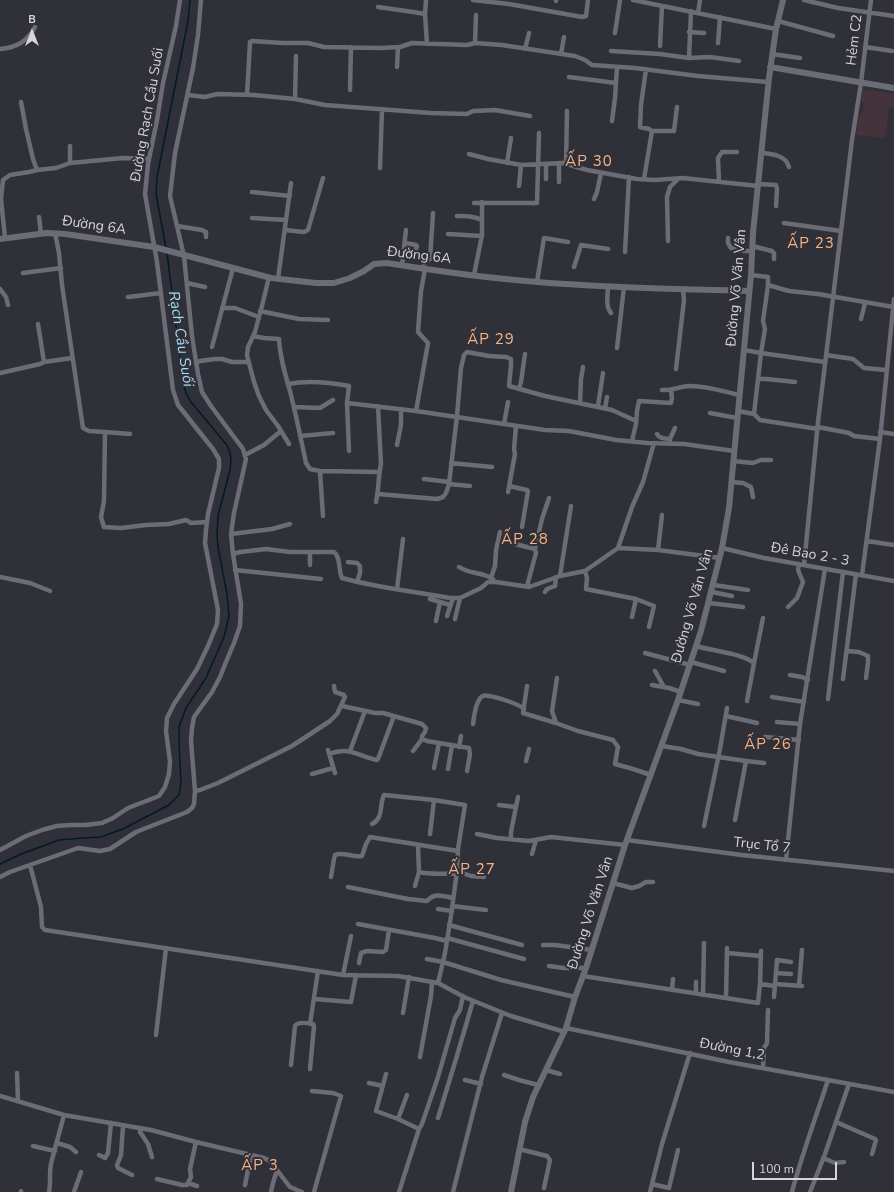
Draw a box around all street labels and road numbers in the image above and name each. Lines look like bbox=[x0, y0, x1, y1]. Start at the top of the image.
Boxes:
street label: Hẻm C2 bbox=[844, 13, 866, 67]
street label: Đường Rạch Cầu Suối bbox=[128, 47, 168, 183]
street label: Đường 6A bbox=[61, 213, 127, 239]
street label: Đường Võ Văn Vân bbox=[723, 228, 751, 348]
street label: Đường 6A bbox=[386, 244, 452, 268]
street label: Đê Bao 2 - 3 bbox=[769, 540, 851, 570]
street label: Đường Võ Văn Vân bbox=[669, 547, 717, 665]
street label: Trục Tổ 7 bbox=[733, 835, 791, 857]
street label: Đường Võ Văn Vân bbox=[565, 854, 617, 972]
street label: Đường 1,2 bbox=[698, 1035, 766, 1065]

